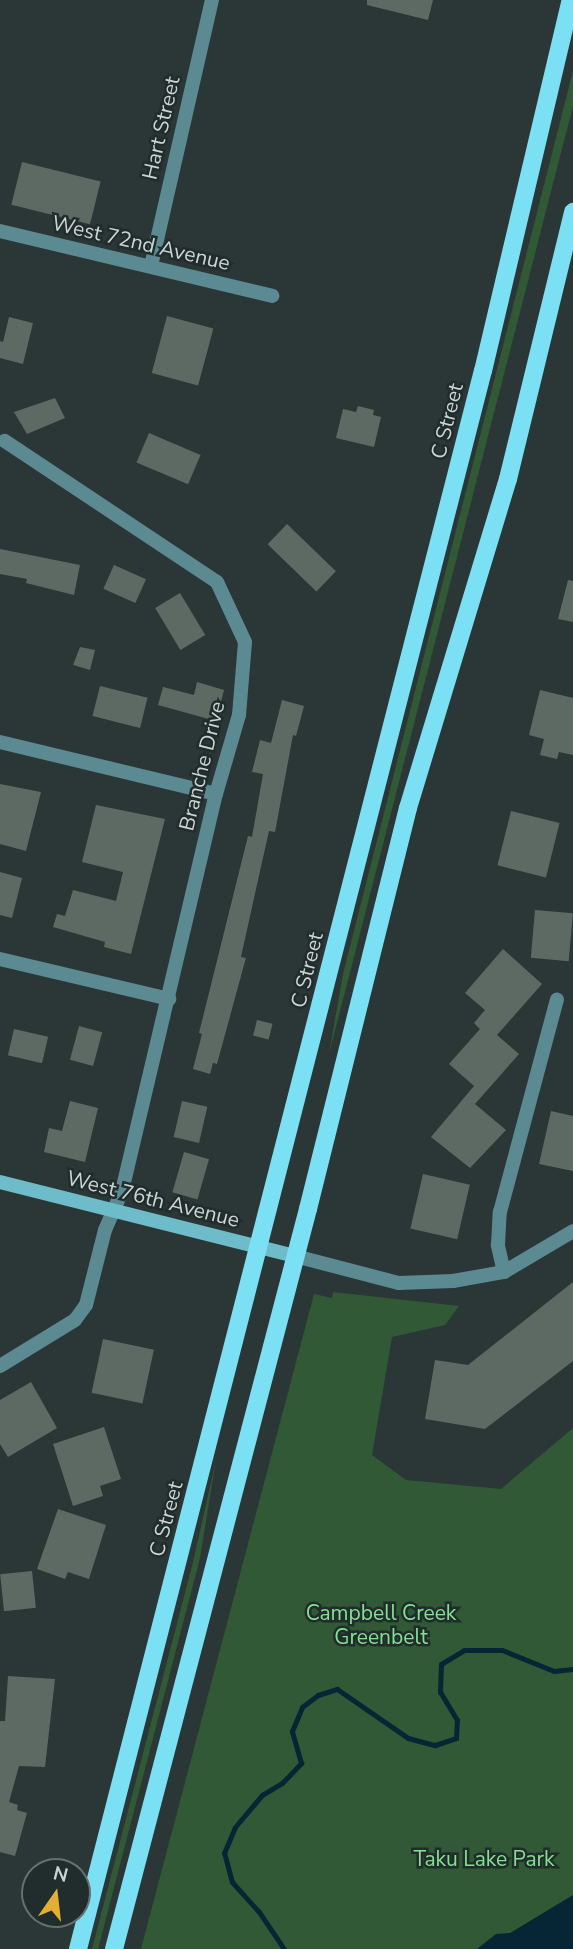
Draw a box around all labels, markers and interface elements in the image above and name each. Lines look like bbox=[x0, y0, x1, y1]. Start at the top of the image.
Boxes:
street label: Hart Street bbox=[137, 74, 185, 182]
street label: West 72nd Avenue bbox=[49, 210, 233, 276]
street label: C Street bbox=[425, 381, 469, 461]
street label: Branche Drive bbox=[174, 699, 230, 833]
street label: C Street bbox=[285, 930, 329, 1010]
street label: West 76th Avenue bbox=[64, 1165, 242, 1233]
street label: C Street bbox=[144, 1479, 188, 1559]
park label: Campbell Creek Greenbelt bbox=[306, 1600, 456, 1650]
park label: Taku Lake Park bbox=[413, 1846, 555, 1872]
north arrow bbox=[21, 1858, 91, 1928]
text: N bbox=[51, 1860, 71, 1889]

